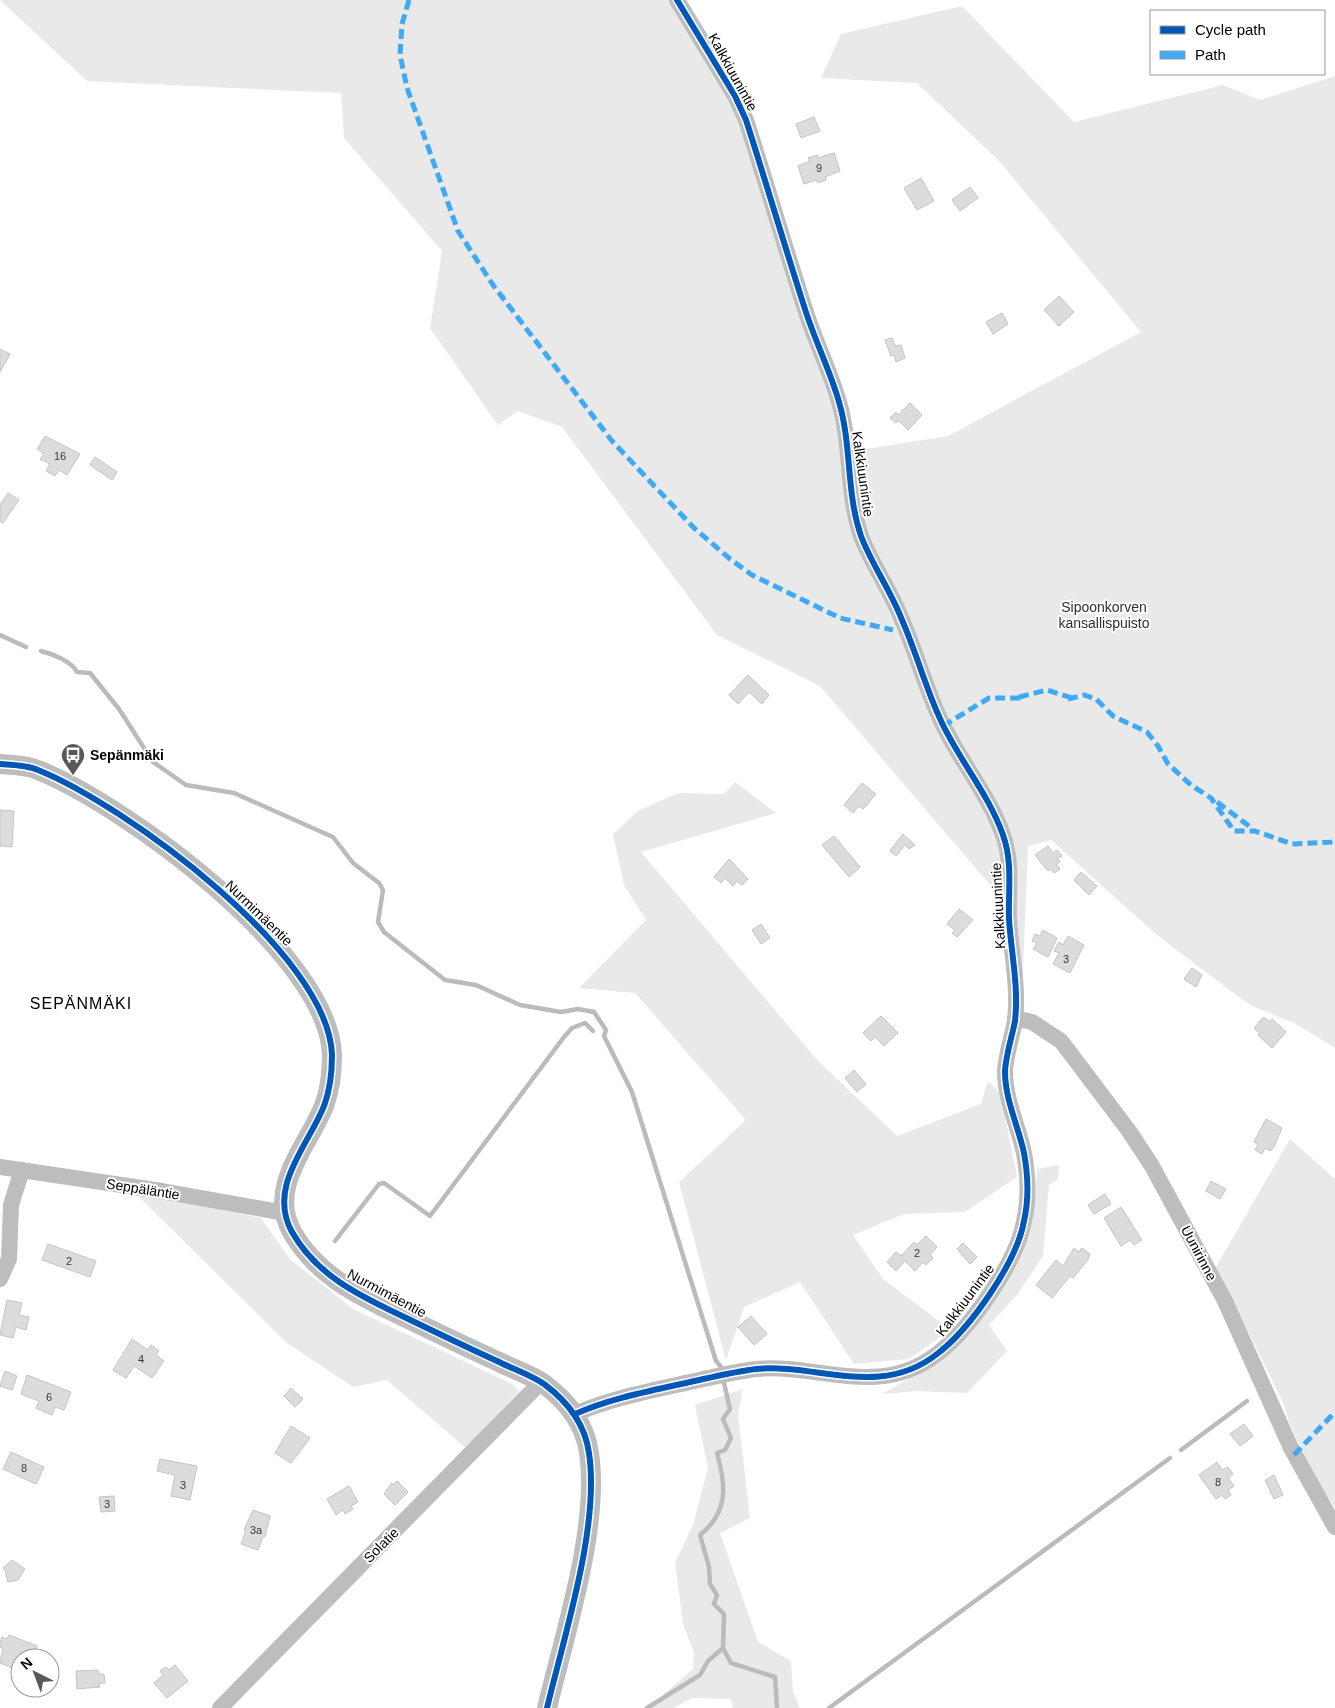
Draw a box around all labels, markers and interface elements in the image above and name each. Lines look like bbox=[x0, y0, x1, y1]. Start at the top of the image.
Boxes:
legend bbox=[1150, 10, 1325, 75]
text: Cycle path bbox=[1195, 21, 1266, 38]
street label: Kalkkiuunintie bbox=[705, 30, 761, 114]
text: Path bbox=[1195, 46, 1226, 63]
house number: 9 bbox=[816, 162, 822, 174]
street label: Kalkkiuunintie bbox=[849, 430, 877, 518]
house number: 16 bbox=[54, 450, 66, 462]
park label: Sipoonkorven kansallispuisto bbox=[1058, 599, 1150, 631]
bus stop icon: Sepänmäki bbox=[60, 742, 86, 776]
place label: Sepänmäki bbox=[90, 747, 164, 763]
street label: Kalkkiuunintie bbox=[988, 862, 1008, 950]
street label: Nurmimäentie bbox=[222, 877, 296, 949]
house number: 3 bbox=[1063, 953, 1069, 965]
district label: SEPÄNMÄKI bbox=[30, 995, 132, 1012]
street label: Seppäläntie bbox=[105, 1175, 181, 1203]
street label: Uunirinne bbox=[1178, 1223, 1220, 1283]
house number: 2 bbox=[914, 1247, 920, 1259]
house number: 2 bbox=[66, 1255, 72, 1267]
street label: Kalkkiuunintie bbox=[933, 1261, 998, 1339]
street label: Nurmimäentie bbox=[345, 1265, 429, 1321]
house number: 4 bbox=[138, 1353, 144, 1365]
house number: 6 bbox=[46, 1391, 52, 1403]
house number: 8 bbox=[21, 1462, 27, 1474]
house number: 8 bbox=[1215, 1476, 1221, 1488]
house number: 3 bbox=[180, 1479, 186, 1491]
house number: 3 bbox=[104, 1498, 110, 1510]
house number: 3a bbox=[250, 1524, 263, 1536]
street label: Solatie bbox=[360, 1524, 402, 1566]
north arrow bbox=[10, 1648, 60, 1698]
text: N bbox=[17, 1654, 35, 1673]

